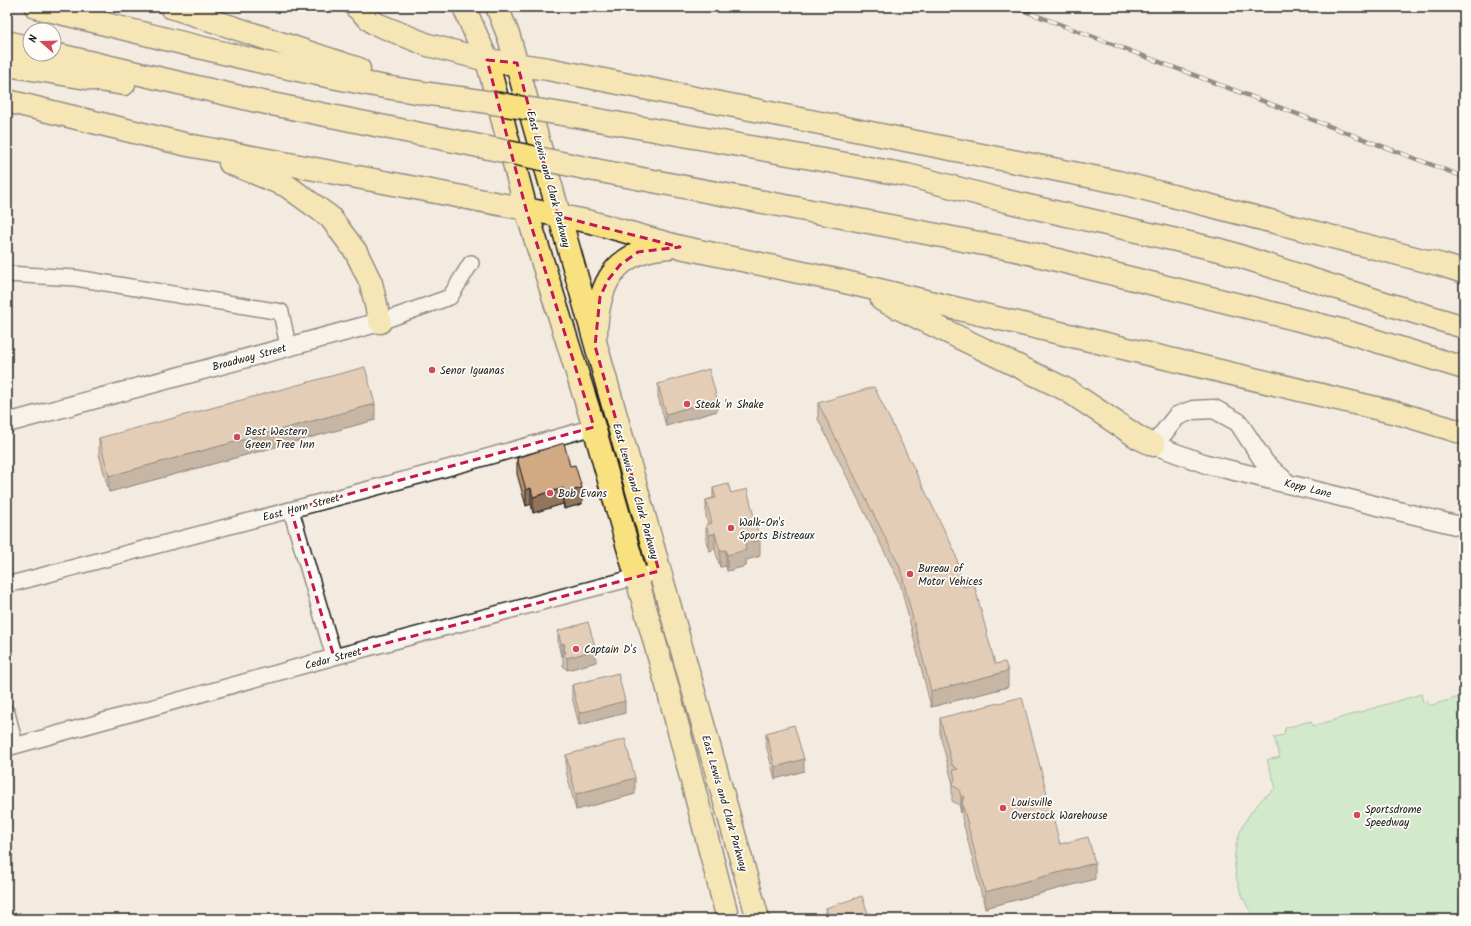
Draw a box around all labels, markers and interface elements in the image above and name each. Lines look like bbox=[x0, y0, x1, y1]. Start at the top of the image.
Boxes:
north arrow bbox=[22, 22, 62, 62]
text: N bbox=[24, 33, 43, 45]
street label: East Lewis and Clark Parkway bbox=[521, 109, 575, 251]
street label: Broadway Street bbox=[210, 339, 289, 377]
place label: Senor Iguanas bbox=[440, 362, 505, 380]
marker: Senor Iguanas bbox=[427, 365, 437, 375]
place label: Steak 'n Shake bbox=[695, 396, 764, 414]
marker: Steak 'n Shake bbox=[682, 399, 692, 409]
street label: East Lewis and Clark Parkway bbox=[607, 421, 663, 562]
place label: Best Western Green Tree Inn bbox=[245, 423, 315, 454]
marker: Best Western Green Tree Inn bbox=[232, 432, 242, 442]
street label: Kopp Lane bbox=[1282, 474, 1333, 504]
place label: Bob Evans bbox=[558, 485, 607, 503]
marker: Bob Evans bbox=[545, 488, 555, 498]
street label: East Horn Street bbox=[261, 489, 343, 527]
place label: Walk-On's Sports Bistreaux bbox=[739, 514, 815, 545]
marker: Walk-On's Sports Bistreaux bbox=[726, 523, 736, 533]
place label: Bureau of Motor Vehices bbox=[918, 560, 983, 591]
marker: Bureau of Motor Vehices bbox=[905, 569, 915, 579]
place label: Captain D's bbox=[584, 641, 637, 659]
street label: Cedar Street bbox=[303, 643, 364, 675]
marker: Captain D's bbox=[571, 644, 581, 654]
street label: East Lewis and Clark Parkway bbox=[696, 733, 752, 874]
place label: Louisville Overstock Warehouse bbox=[1011, 794, 1108, 825]
place label: Sportsdrome Speedway bbox=[1365, 801, 1422, 832]
marker: Louisville Overstock Warehouse bbox=[998, 803, 1008, 813]
marker: Sportsdrome Speedway bbox=[1352, 810, 1362, 820]

